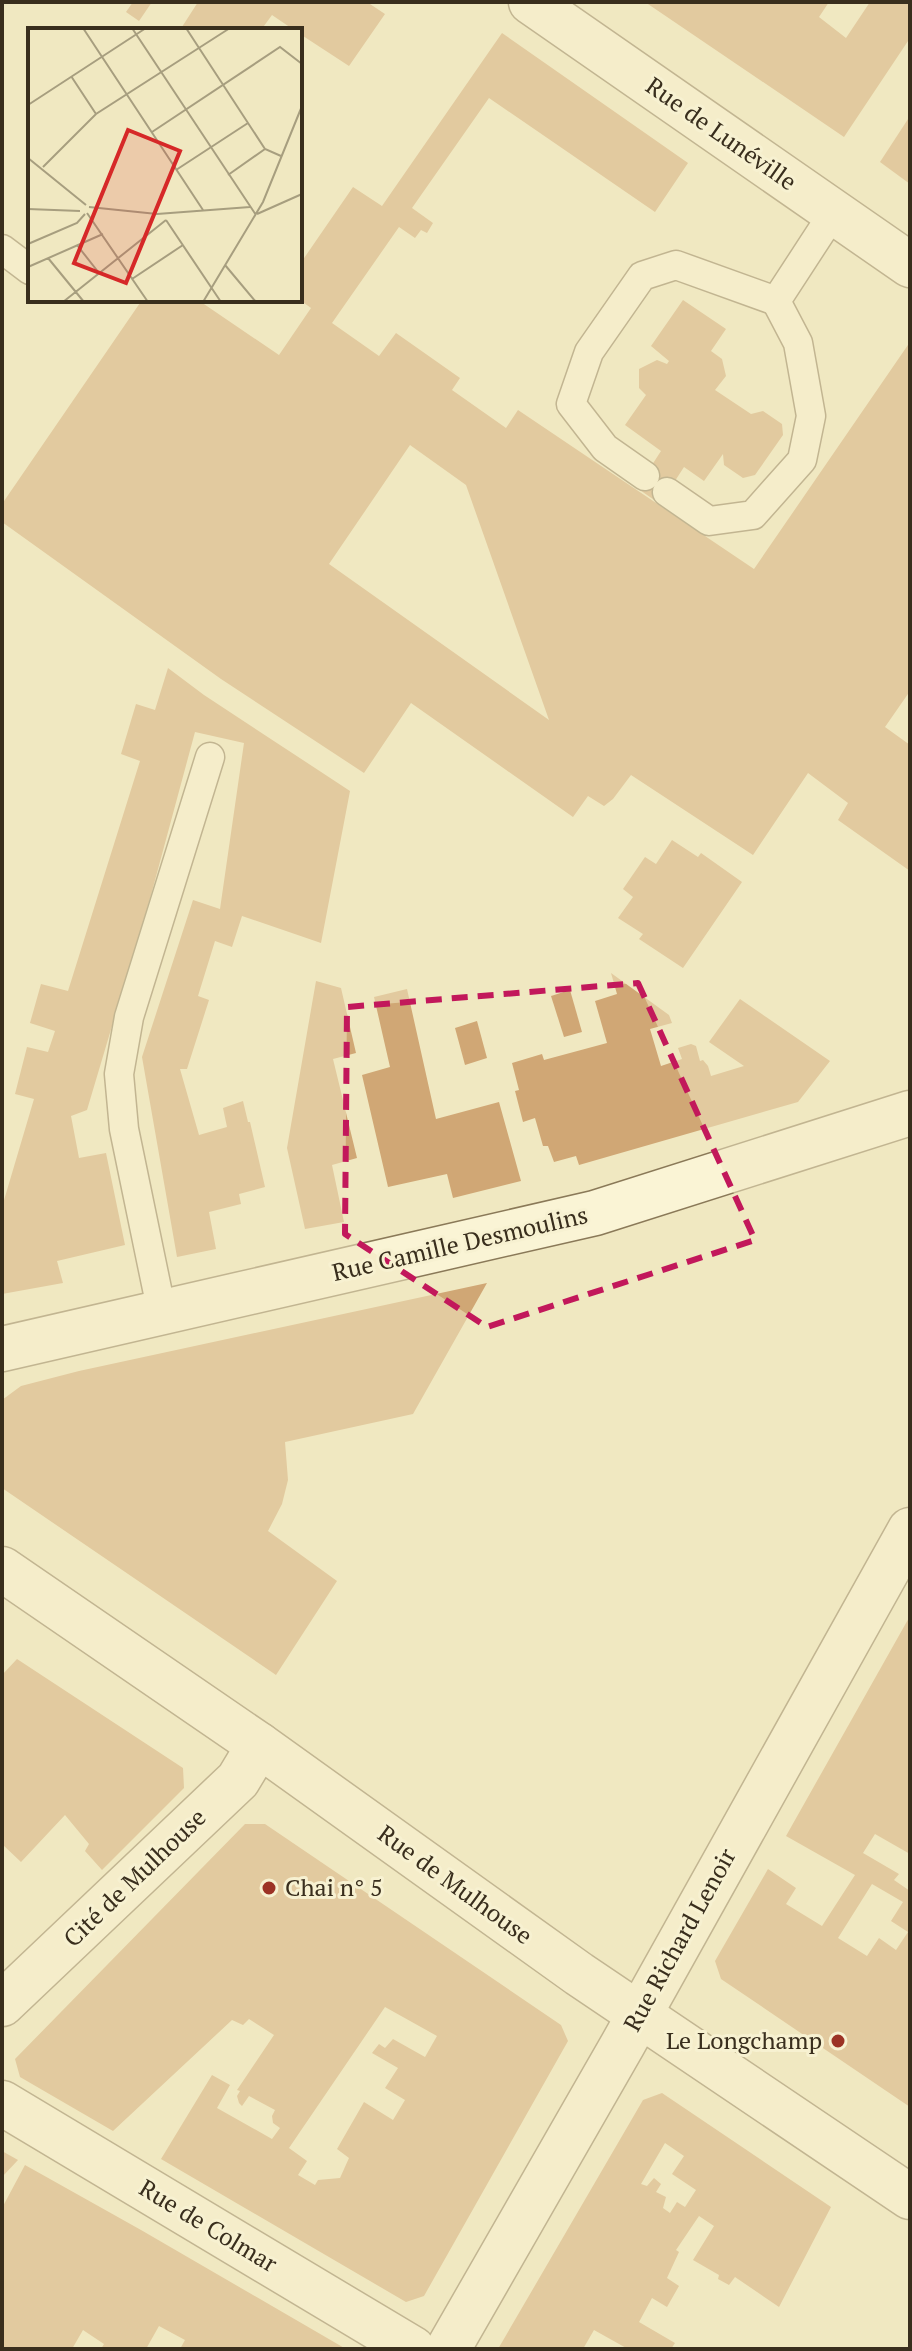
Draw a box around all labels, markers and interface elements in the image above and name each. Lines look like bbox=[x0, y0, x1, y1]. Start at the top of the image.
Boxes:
inset map bbox=[28, 28, 302, 302]
street label: Rue de Lunéville bbox=[640, 69, 803, 197]
street label: Rue Camille Desmoulins bbox=[329, 1198, 591, 1288]
street label: Cité de Mulhouse bbox=[56, 1801, 212, 1953]
street label: Rue de Mulhouse bbox=[372, 1817, 539, 1951]
street label: Rue Richard Lenoir bbox=[616, 1842, 743, 2037]
place label: Chai n° 5 bbox=[285, 1871, 383, 1903]
marker: Chai n° 5 bbox=[260, 1879, 278, 1897]
place label: Le Longchamp bbox=[666, 2024, 822, 2056]
marker: Le Longchamp bbox=[829, 2032, 847, 2050]
street label: Rue de Colmar bbox=[134, 2171, 284, 2279]

